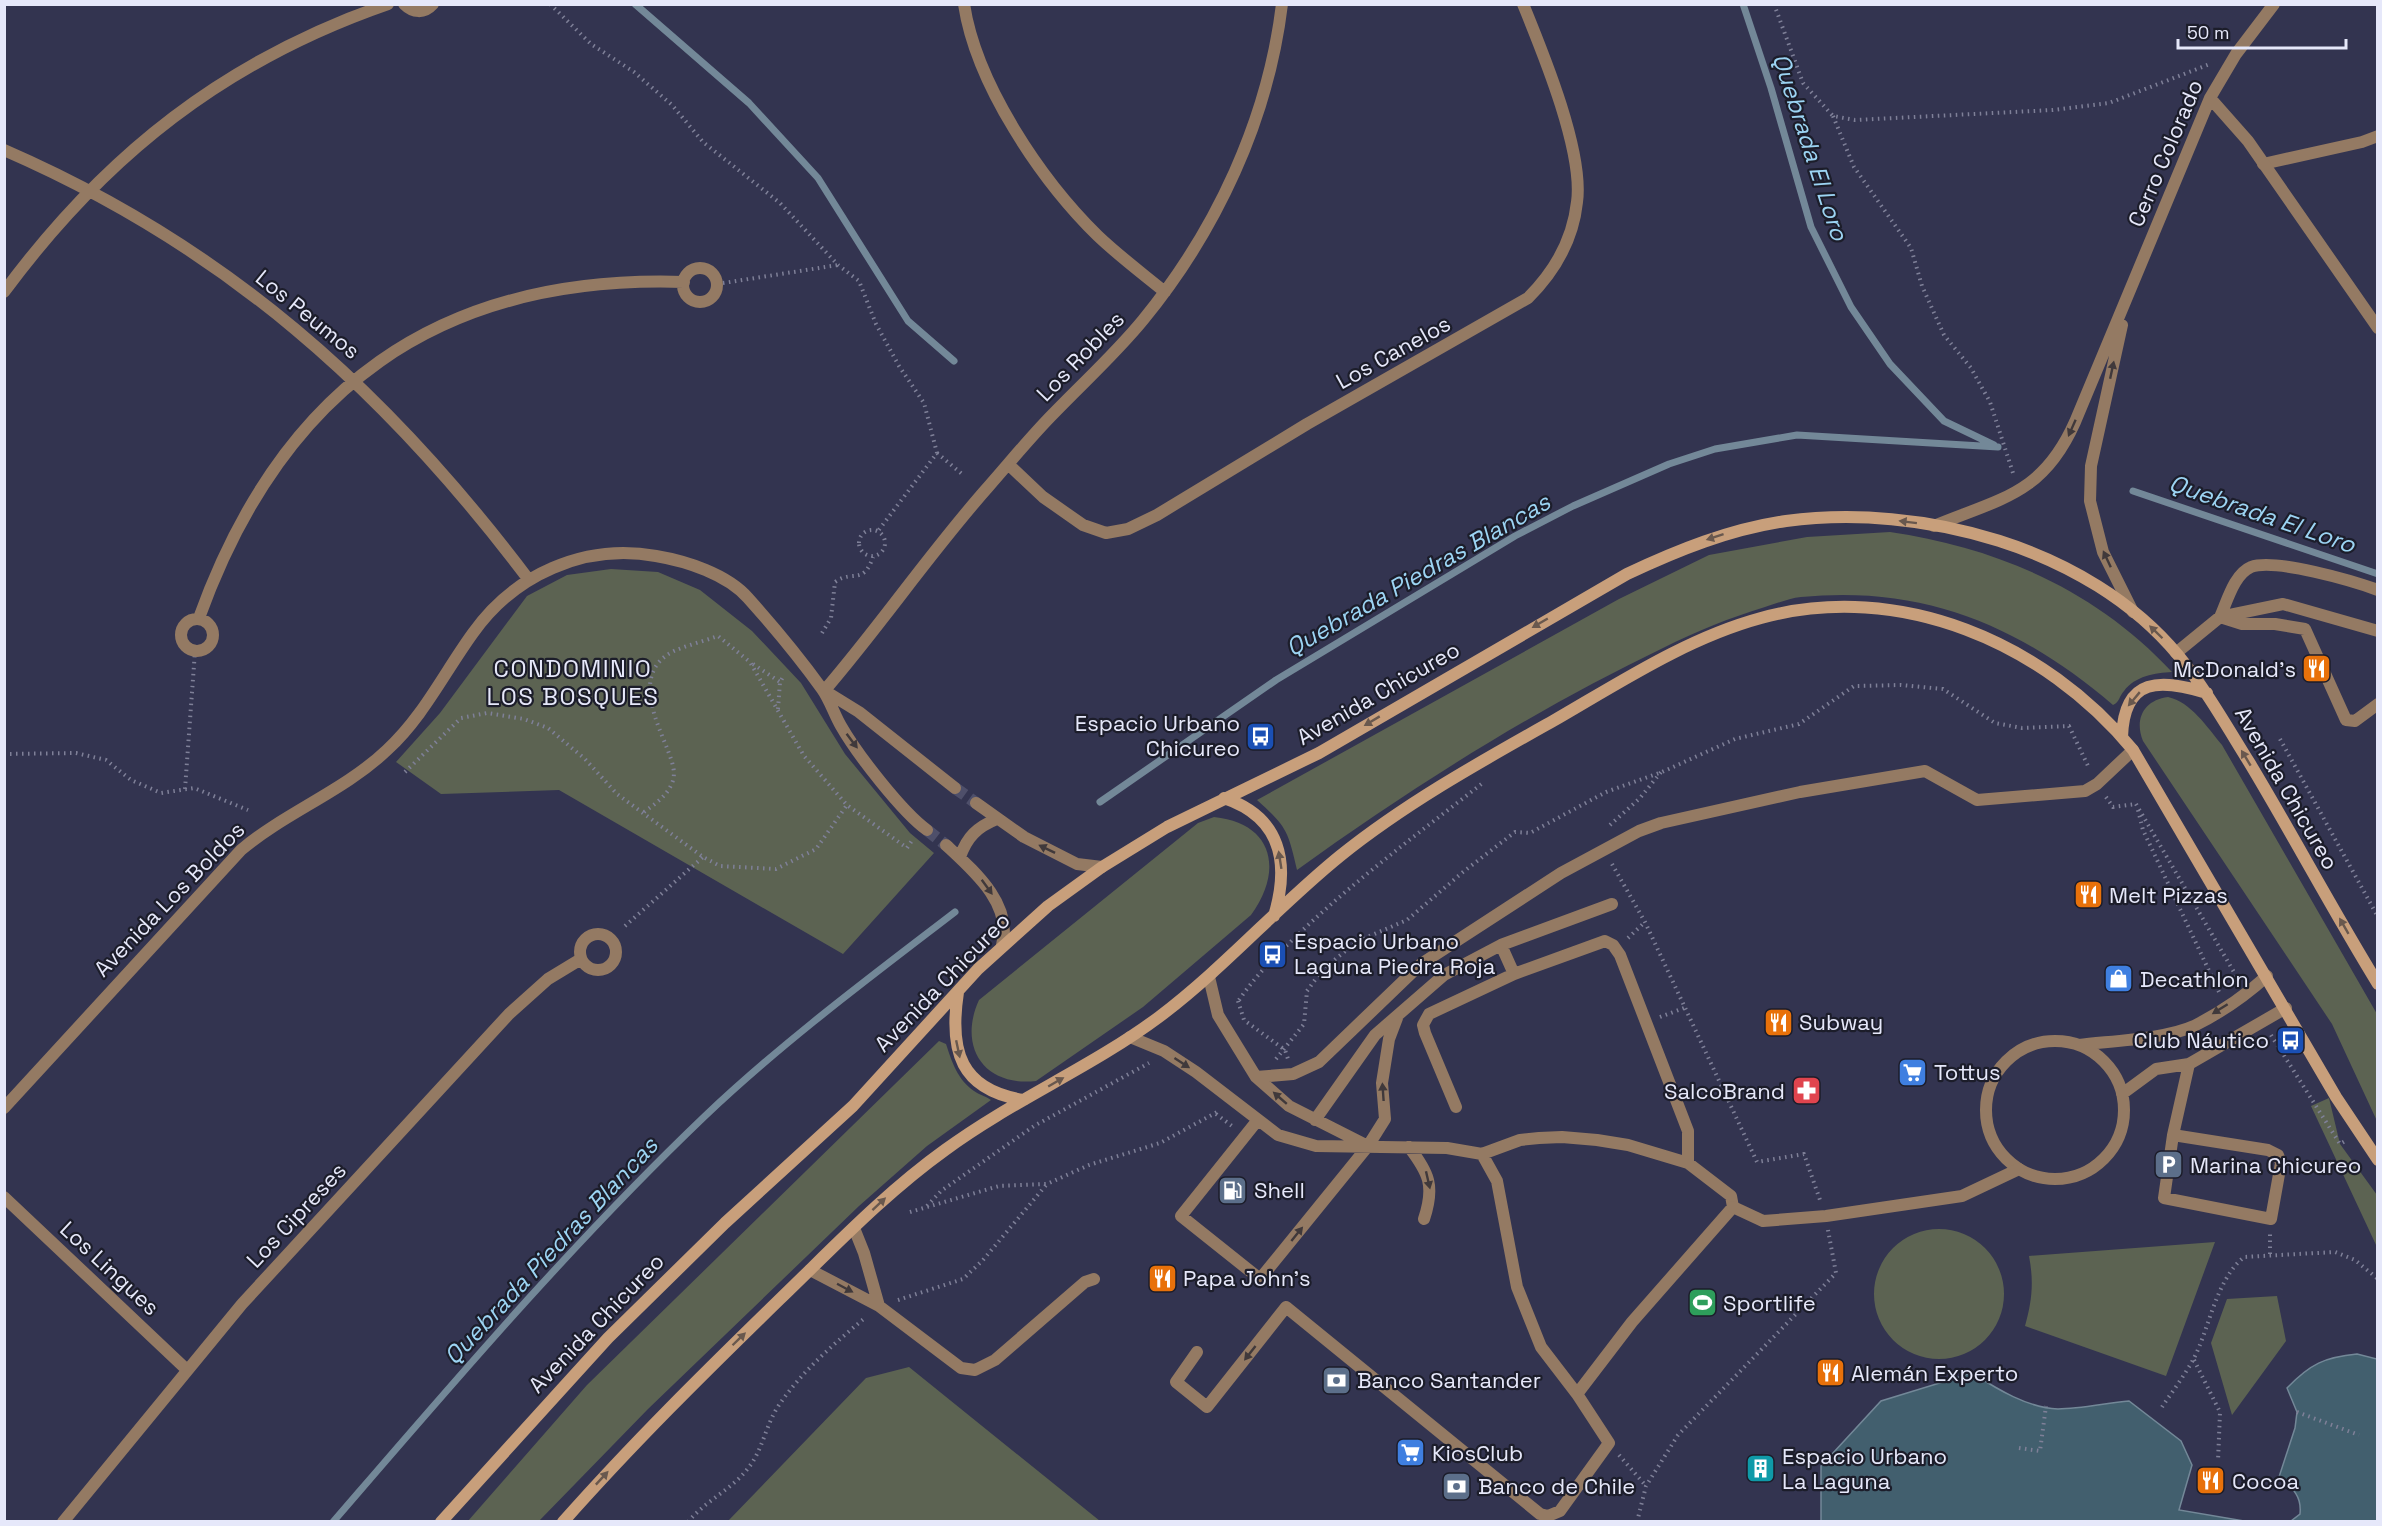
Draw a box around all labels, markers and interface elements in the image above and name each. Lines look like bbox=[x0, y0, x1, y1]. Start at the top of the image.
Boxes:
scale bar bbox=[2178, 12, 2346, 50]
text: 50 m bbox=[2187, 21, 2229, 44]
water label: Quebrada El Loro bbox=[1766, 49, 1856, 245]
street label: Cerro Colorado bbox=[2121, 75, 2209, 231]
street label: Los Peumos bbox=[250, 263, 366, 365]
street label: Los Robles bbox=[1030, 305, 1130, 407]
street label: Los Canelos bbox=[1331, 309, 1455, 395]
one-way arrow bbox=[2108, 360, 2117, 379]
one-way arrow bbox=[2067, 419, 2076, 437]
water label: Quebrada El Loro bbox=[2165, 467, 2360, 560]
water label: Quebrada Piedras Blancas bbox=[1280, 485, 1557, 663]
one-way arrow bbox=[1898, 517, 1917, 527]
one-way arrow bbox=[1706, 533, 1724, 543]
one-way arrow bbox=[2102, 551, 2111, 568]
one-way arrow bbox=[1532, 617, 1548, 628]
one-way arrow bbox=[2148, 625, 2163, 639]
street label: Avenida Chicureo bbox=[1292, 635, 1464, 751]
district label: CONDOMINIO LOS BOSQUES bbox=[487, 653, 659, 712]
restaurant icon: McDonald's bbox=[2301, 653, 2333, 685]
place label: McDonald's bbox=[2173, 655, 2296, 683]
one-way arrow bbox=[2128, 691, 2141, 707]
street label: Avenida Chicureo bbox=[2229, 702, 2345, 874]
place label: Espacio Urbano Chicureo bbox=[1075, 709, 1240, 762]
one-way arrow bbox=[1364, 716, 1380, 727]
bus stop icon: Espacio Urbano Chicureo bbox=[1245, 720, 1277, 752]
one-way arrow bbox=[846, 733, 858, 749]
one-way arrow bbox=[2241, 749, 2251, 766]
street label: Avenida Los Boldos bbox=[88, 816, 250, 982]
one-way arrow bbox=[1039, 844, 1056, 853]
one-way arrow bbox=[1275, 850, 1284, 869]
one-way arrow bbox=[981, 879, 993, 895]
restaurant icon: Melt Pizzas bbox=[2072, 879, 2104, 911]
place label: Melt Pizzas bbox=[2109, 881, 2228, 909]
street label: Avenida Chicureo bbox=[868, 906, 1016, 1058]
one-way arrow bbox=[2339, 918, 2349, 935]
place label: Espacio Urbano Laguna Piedra Roja bbox=[1294, 927, 1496, 980]
bus stop icon: Espacio Urbano Laguna Piedra Roja bbox=[1257, 938, 1289, 970]
shop icon: Decathlon bbox=[2103, 963, 2135, 995]
place label: Decathlon bbox=[2140, 965, 2249, 993]
one-way arrow bbox=[2212, 1004, 2228, 1015]
restaurant icon: Subway bbox=[1762, 1006, 1794, 1038]
place label: Subway bbox=[1799, 1008, 1883, 1036]
bus stop icon: Club Náutico bbox=[2274, 1024, 2306, 1056]
place label: Club Náutico bbox=[2133, 1026, 2269, 1054]
one-way arrow bbox=[954, 1040, 963, 1059]
supermarket icon: Tottus bbox=[1897, 1056, 1929, 1088]
one-way arrow bbox=[1174, 1058, 1190, 1069]
place label: Tottus bbox=[1934, 1058, 2001, 1086]
pharmacy icon: SalcoBrand bbox=[1790, 1075, 1822, 1107]
one-way arrow bbox=[1048, 1077, 1065, 1087]
place label: SalcoBrand bbox=[1664, 1077, 1785, 1105]
one-way arrow bbox=[1378, 1083, 1388, 1102]
one-way arrow bbox=[1273, 1092, 1288, 1105]
water label: Quebrada Piedras Blancas bbox=[437, 1129, 665, 1371]
parking icon: Marina Chicureo bbox=[2153, 1149, 2185, 1181]
place label: Marina Chicureo bbox=[2190, 1151, 2361, 1179]
street label: Los Cipreses bbox=[240, 1157, 352, 1273]
one-way arrow bbox=[1423, 1171, 1433, 1189]
fuel station icon: Shell bbox=[1217, 1174, 1249, 1206]
place label: Shell bbox=[1254, 1176, 1305, 1204]
one-way arrow bbox=[872, 1197, 887, 1211]
street label: Los Lingues bbox=[54, 1215, 166, 1321]
one-way arrow bbox=[1290, 1226, 1303, 1242]
street label: Avenida Chicureo bbox=[522, 1247, 670, 1399]
restaurant icon: Papa John's bbox=[1146, 1262, 1178, 1294]
place label: Papa John's bbox=[1183, 1264, 1311, 1292]
one-way arrow bbox=[836, 1283, 853, 1293]
sports icon: Sportlife bbox=[1686, 1287, 1718, 1319]
place label: Sportlife bbox=[1723, 1289, 1816, 1317]
one-way arrow bbox=[731, 1333, 745, 1347]
one-way arrow bbox=[1244, 1345, 1256, 1360]
restaurant icon: Alemán Experto bbox=[1814, 1357, 1846, 1389]
place label: Alemán Experto bbox=[1851, 1359, 2018, 1387]
bank icon: Banco Santander bbox=[1320, 1364, 1352, 1396]
place label: Banco Santander bbox=[1357, 1366, 1541, 1394]
supermarket icon: KiosClub bbox=[1395, 1437, 1427, 1469]
place label: KiosClub bbox=[1432, 1439, 1523, 1467]
place label: Espacio Urbano La Laguna bbox=[1782, 1442, 1947, 1495]
building icon: Espacio Urbano La Laguna bbox=[1745, 1453, 1777, 1485]
restaurant icon: Cocoa bbox=[2195, 1465, 2227, 1497]
place label: Cocoa bbox=[2232, 1467, 2299, 1495]
bank icon: Banco de Chile bbox=[1441, 1470, 1473, 1502]
one-way arrow bbox=[595, 1471, 609, 1486]
place label: Banco de Chile bbox=[1478, 1472, 1635, 1500]

